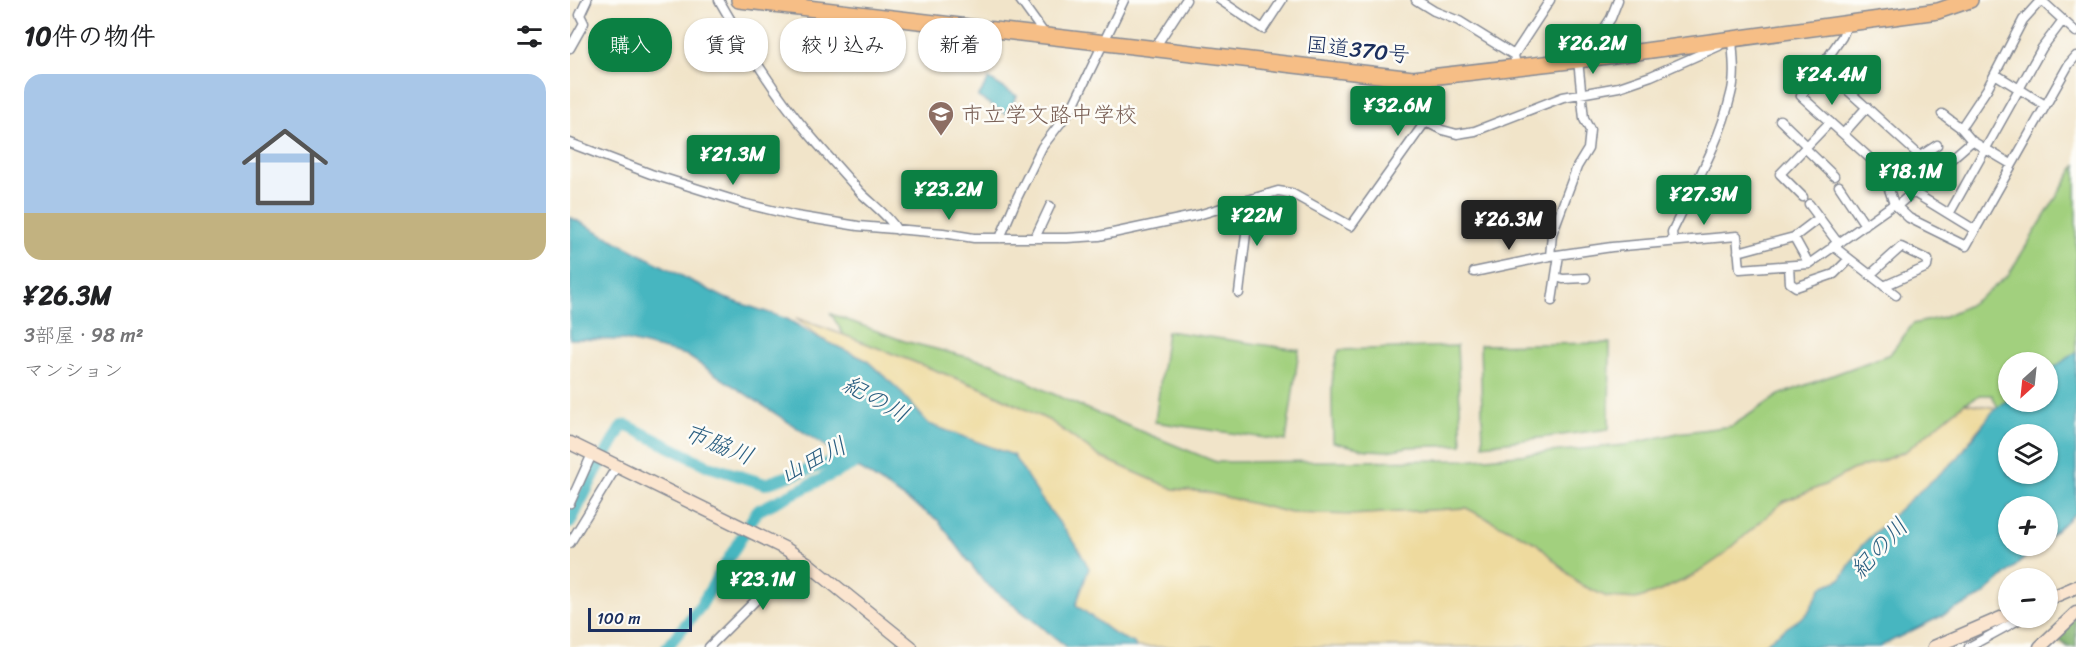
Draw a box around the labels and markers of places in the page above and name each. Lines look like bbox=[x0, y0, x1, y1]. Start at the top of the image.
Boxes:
pin: ¥26.2M bbox=[1544, 24, 1642, 75]
pin: ¥24.4M bbox=[1783, 55, 1881, 106]
pin: ¥32.6M bbox=[1349, 86, 1447, 137]
place label: 市立学文路中学校 bbox=[961, 95, 1137, 134]
school or university icon: 市立学文路中学校 bbox=[926, 99, 956, 137]
pin: ¥21.3M bbox=[684, 135, 782, 186]
pin: ¥18.1M bbox=[1862, 152, 1960, 203]
pin: ¥23.2M bbox=[900, 170, 998, 221]
pin: ¥27.3M bbox=[1655, 175, 1753, 226]
pin: ¥22M bbox=[1221, 196, 1293, 247]
pin: ¥26.3M bbox=[1460, 200, 1558, 251]
pin: ¥23.1M bbox=[714, 560, 812, 611]

